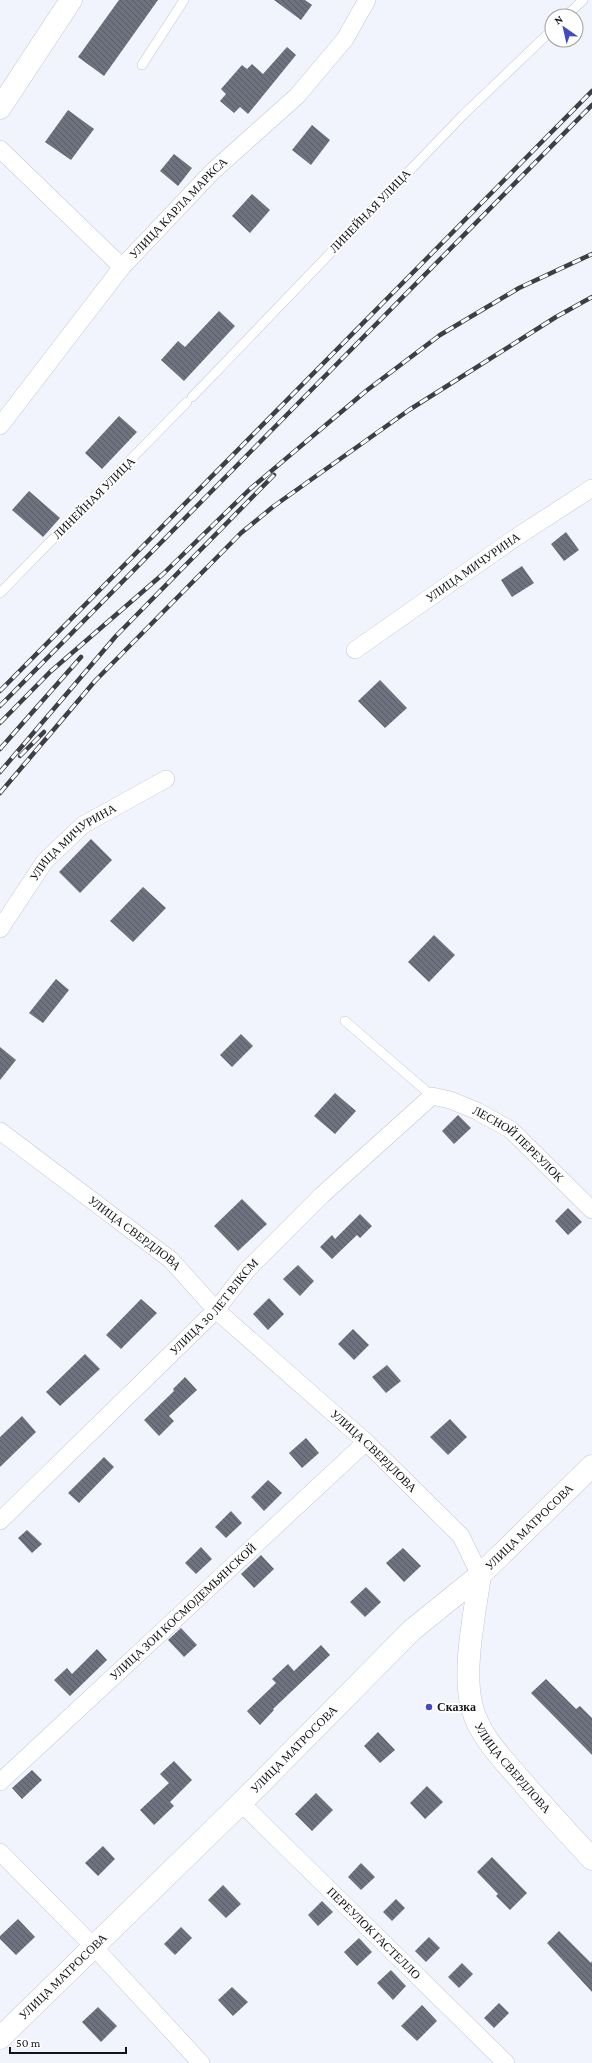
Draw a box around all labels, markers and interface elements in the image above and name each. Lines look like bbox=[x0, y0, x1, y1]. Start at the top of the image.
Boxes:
north arrow bbox=[544, 8, 584, 48]
text: N bbox=[552, 12, 565, 27]
street label: УЛИЦА КАРЛА МАРКСА bbox=[127, 154, 230, 262]
street label: ЛИНЕЙНАЯ УЛИЦА bbox=[327, 166, 414, 256]
street label: ЛИНЕЙНАЯ УЛИЦА bbox=[50, 454, 138, 542]
street label: УЛИЦА МИЧУРИНА bbox=[423, 529, 523, 605]
street label: УЛИЦА МИЧУРИНА bbox=[27, 801, 119, 884]
street label: ЛЕСНОЙ ПЕРЕУЛОК bbox=[471, 1103, 567, 1185]
street label: УЛИЦА СВЕРДЛОВА bbox=[85, 1193, 184, 1274]
street label: УЛИЦА 30 ЛЕТ ВЛКСМ bbox=[167, 1255, 262, 1358]
street label: УЛИЦА СВЕРДЛОВА bbox=[328, 1407, 420, 1495]
street label: УЛИЦА МАТРОСОВА bbox=[482, 1481, 576, 1573]
street label: УЛИЦА ЗОИ КОСМОДЕМЬЯНСКОЙ bbox=[107, 1540, 259, 1683]
place label: Сказка bbox=[437, 1700, 476, 1714]
street label: УЛИЦА МАТРОСОВА bbox=[248, 1702, 340, 1796]
marker: Сказка bbox=[424, 1702, 434, 1712]
street label: УЛИЦА СВЕРДЛОВА bbox=[472, 1720, 554, 1816]
street label: ПЕРЕУЛОК ГАСТЕЛЛО bbox=[324, 1884, 424, 1982]
street label: УЛИЦА МАТРОСОВА bbox=[16, 1930, 110, 2023]
scale bar bbox=[10, 2029, 126, 2055]
text: 50 m bbox=[16, 2036, 41, 2050]

